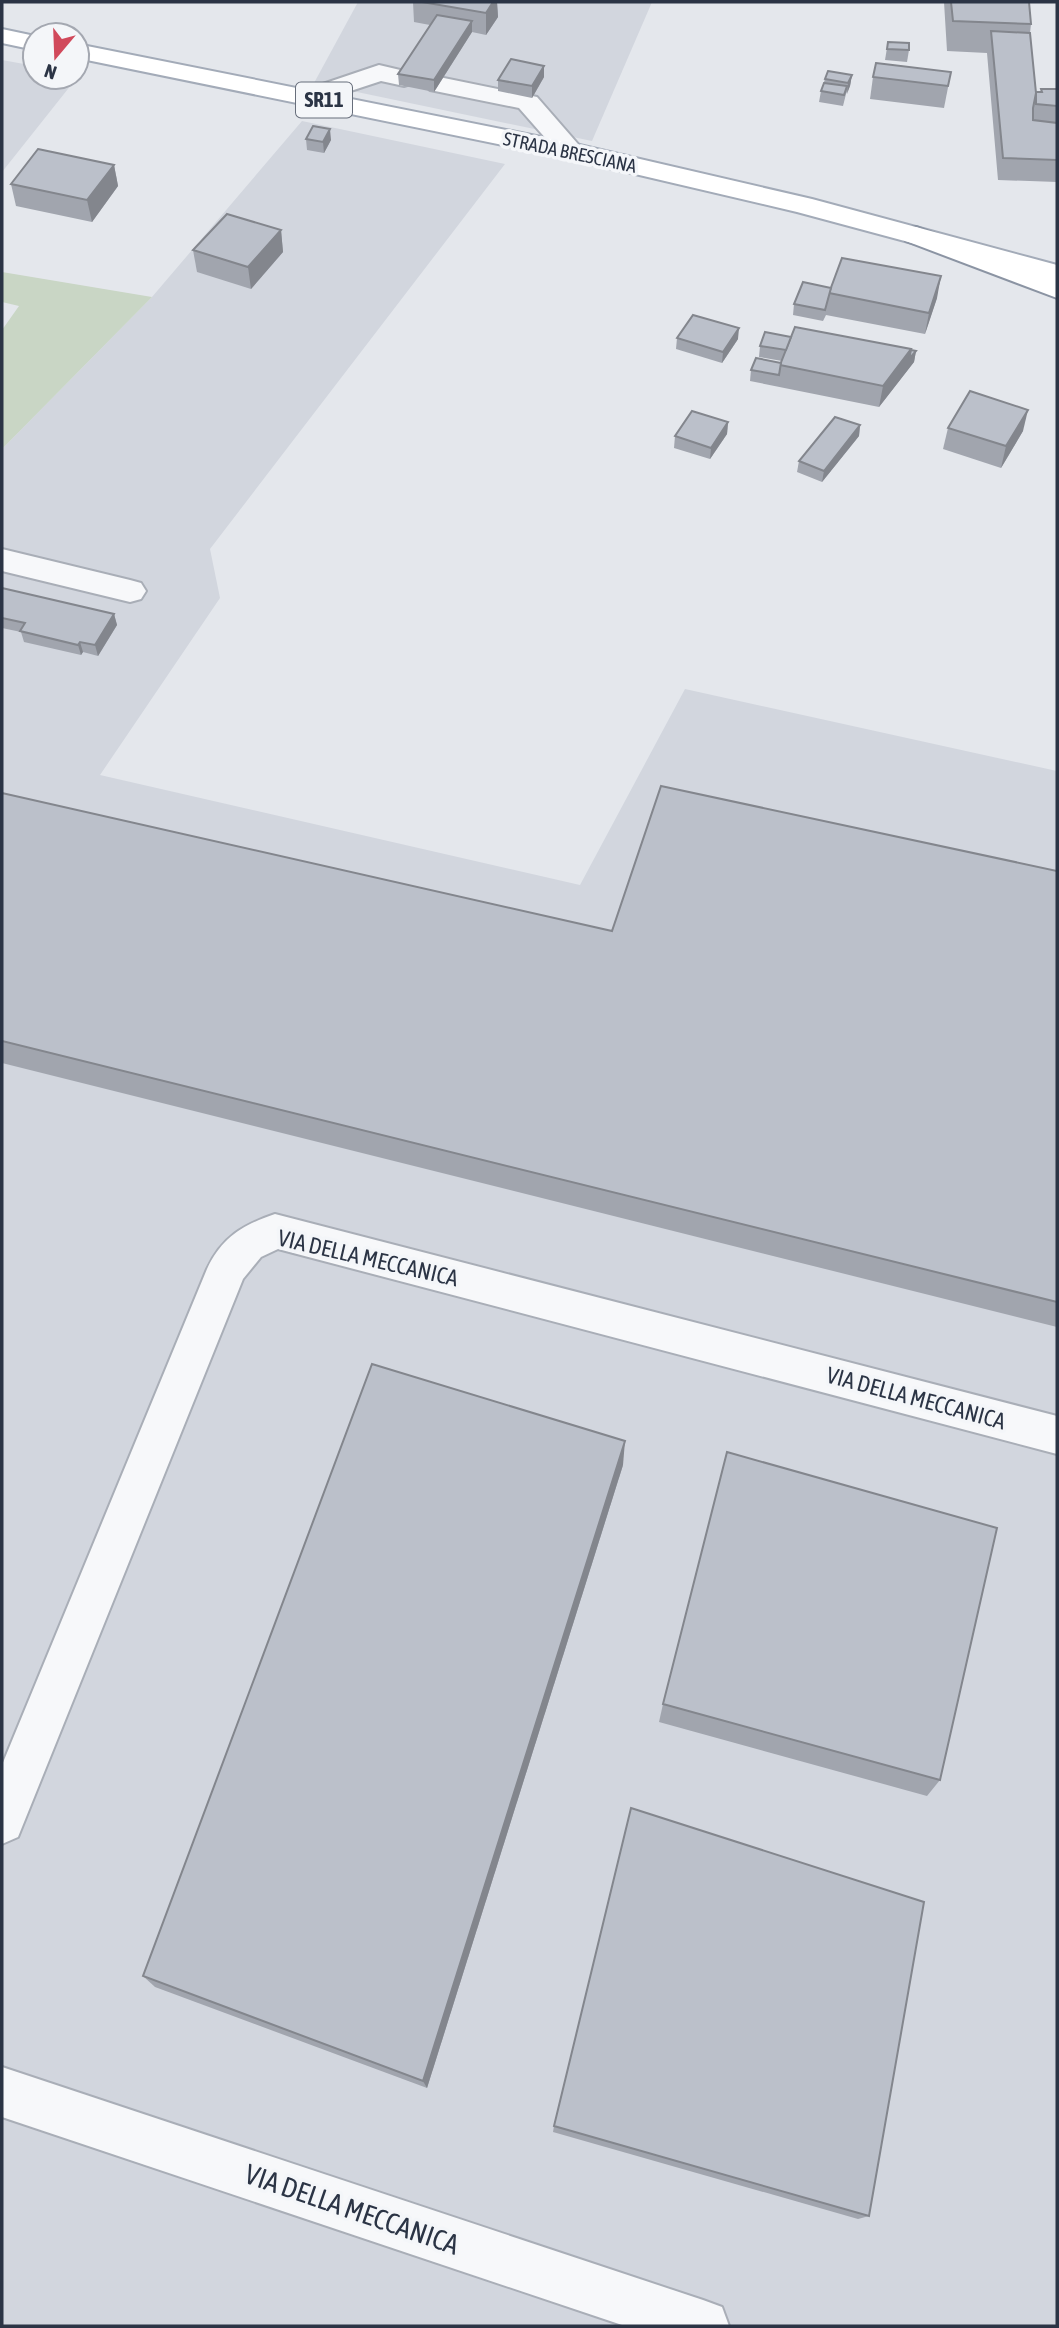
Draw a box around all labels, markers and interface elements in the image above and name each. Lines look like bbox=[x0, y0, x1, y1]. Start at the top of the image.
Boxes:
north arrow bbox=[21, 21, 91, 91]
text: N bbox=[42, 60, 59, 84]
road number: SR11 bbox=[296, 82, 352, 118]
street label: STRADA BRESCIANA bbox=[501, 127, 639, 177]
street label: VIA DELLA MECCANICA bbox=[275, 1225, 461, 1292]
street label: VIA DELLA MECCANICA bbox=[824, 1362, 1009, 1435]
street label: VIA DELLA MECCANICA bbox=[241, 2157, 464, 2261]

